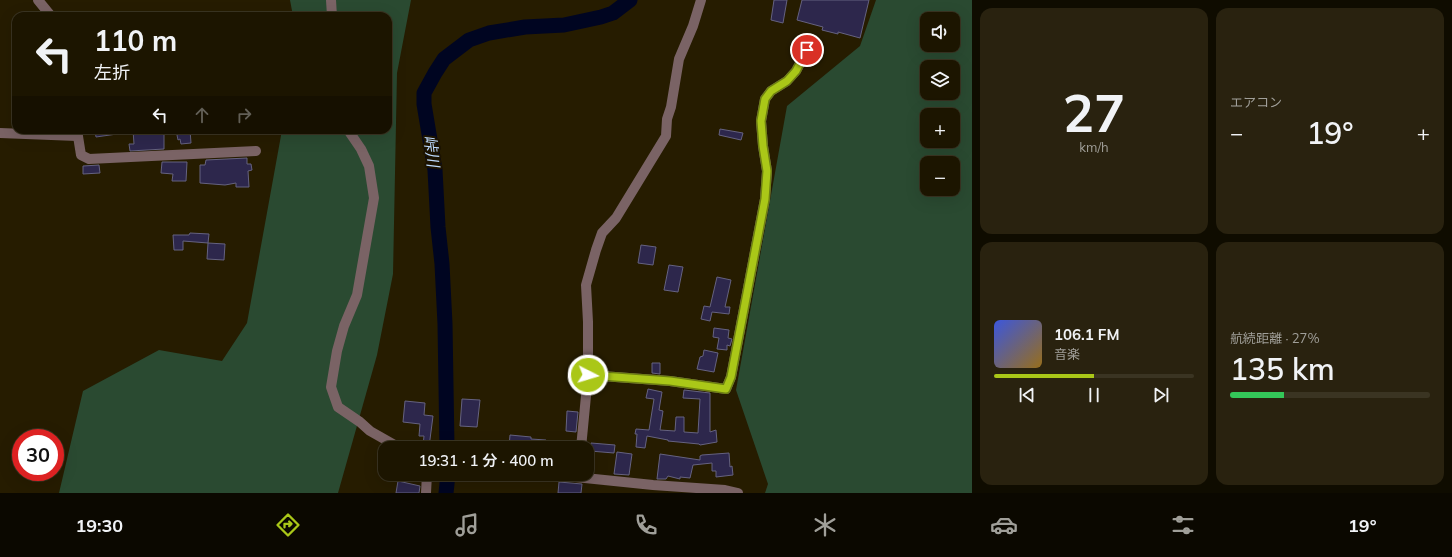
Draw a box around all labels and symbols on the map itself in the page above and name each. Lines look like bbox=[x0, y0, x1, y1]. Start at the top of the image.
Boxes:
pin bbox=[790, 33, 824, 67]
water label: 峠川 bbox=[420, 134, 444, 170]
position arrow bbox=[567, 354, 609, 396]
speed limit sign: 30 bbox=[12, 429, 64, 481]

